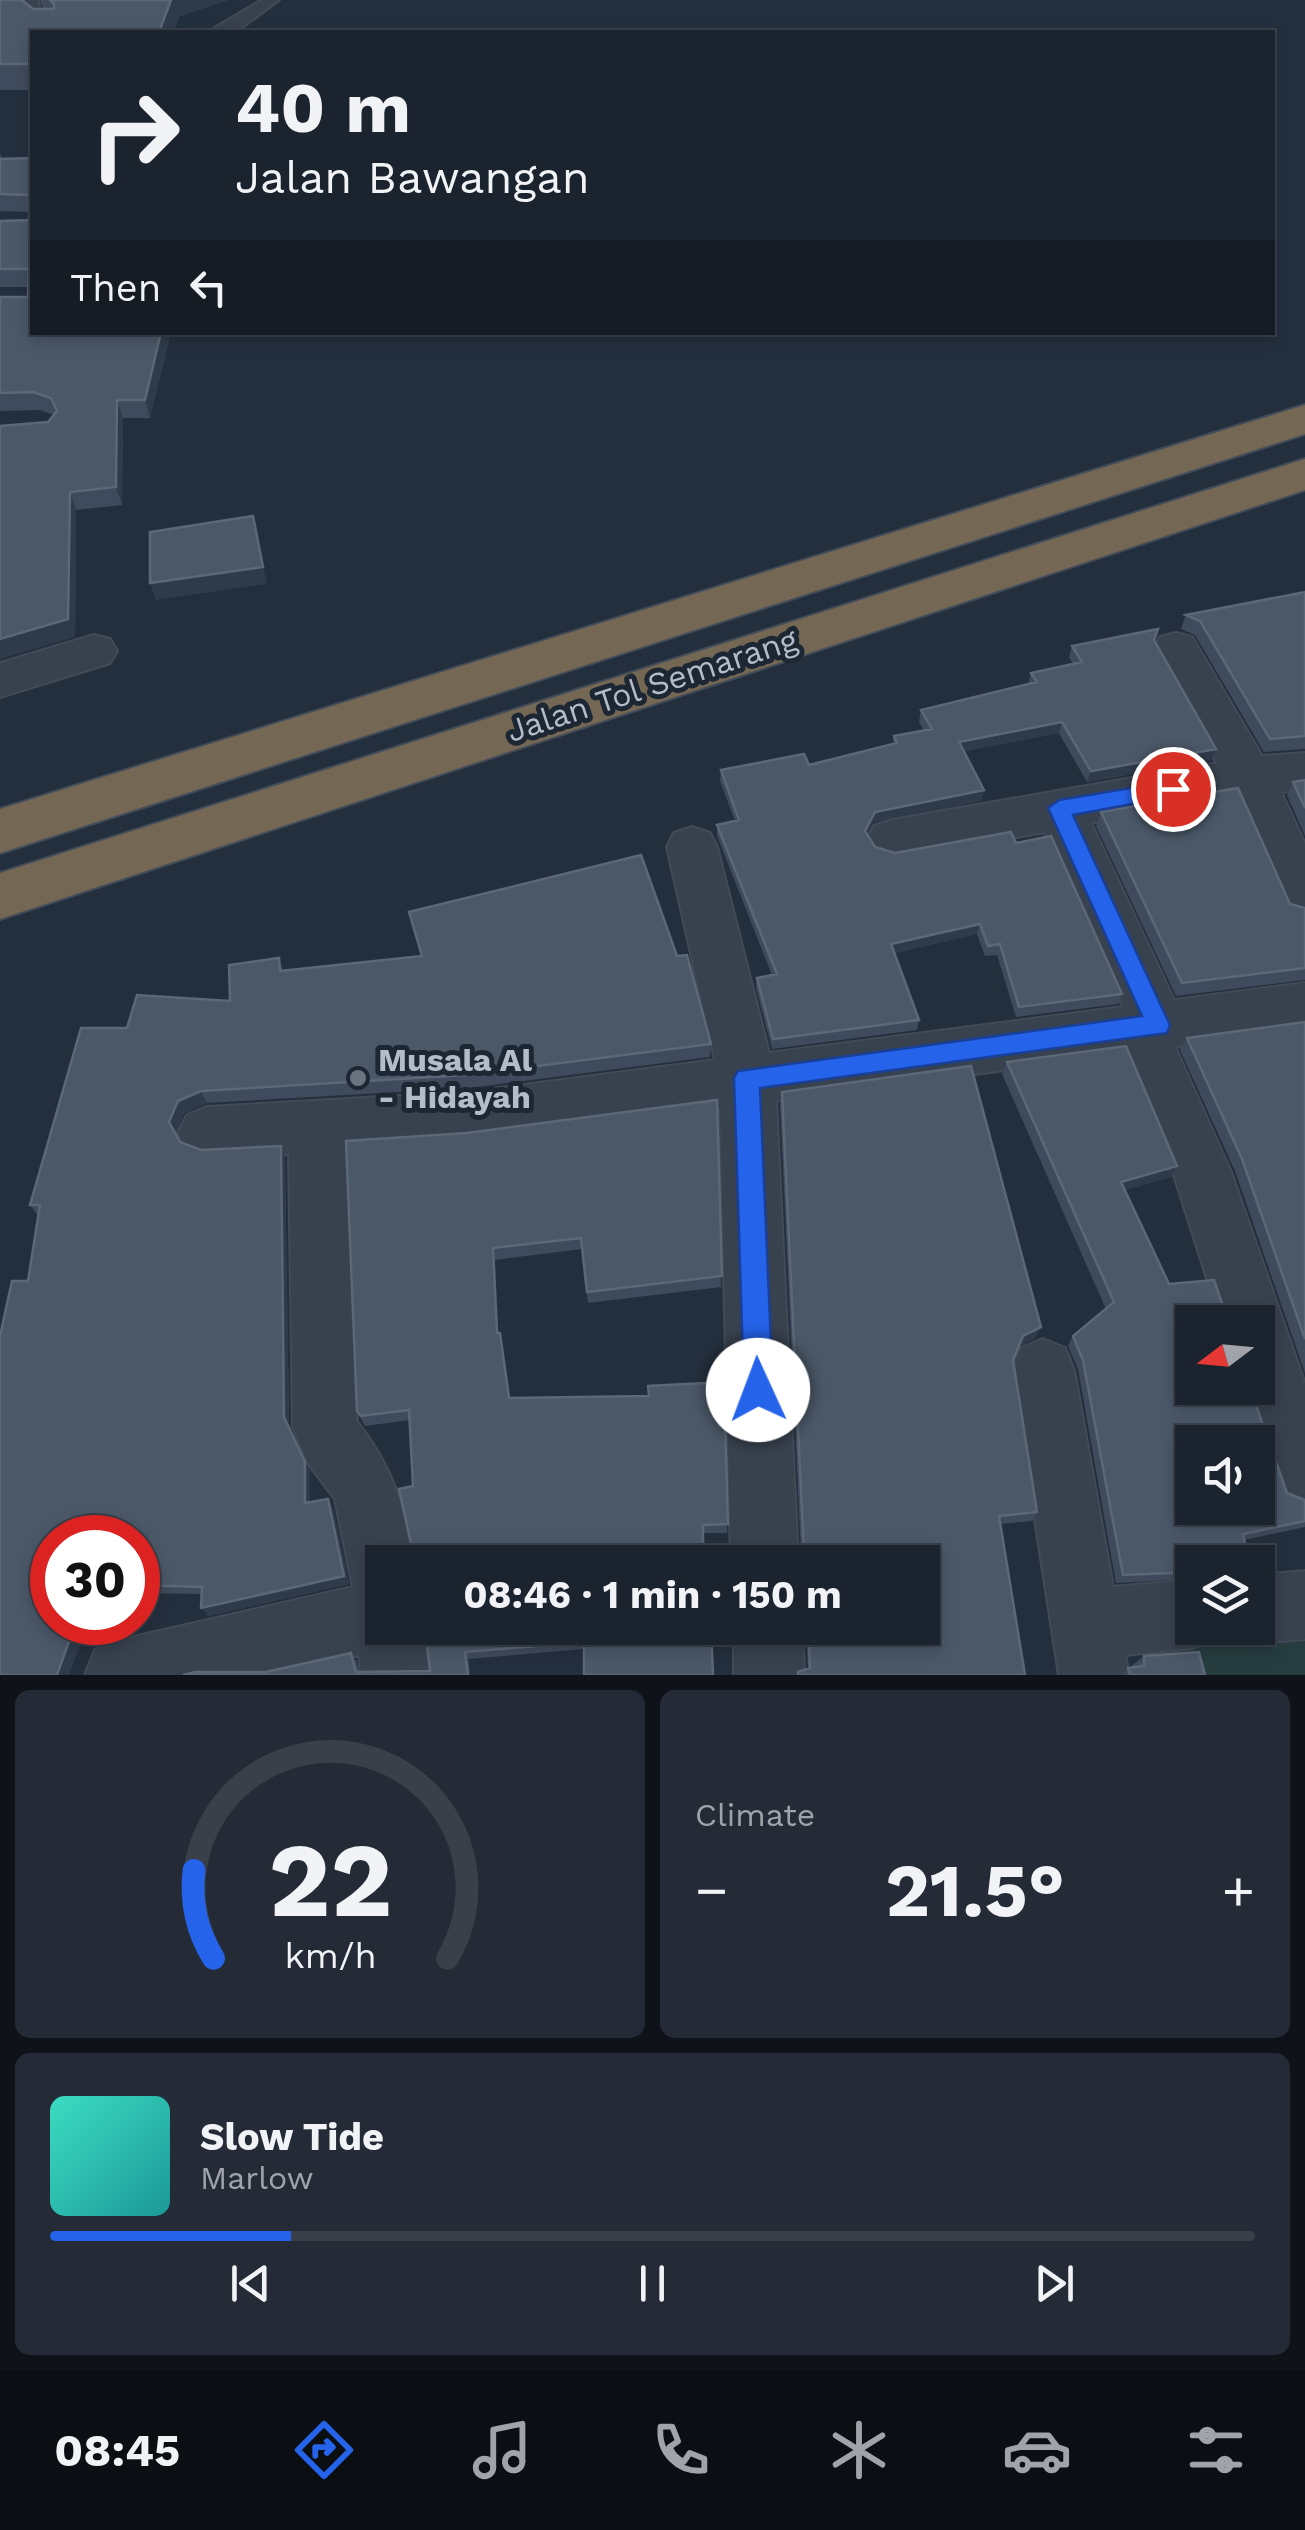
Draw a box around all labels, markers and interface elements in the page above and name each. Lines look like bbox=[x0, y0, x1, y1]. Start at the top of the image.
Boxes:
text: 40 m bbox=[235, 67, 411, 149]
icon: right bbox=[70, 70, 200, 200]
text: Jalan Bawangan bbox=[235, 151, 590, 204]
icon: left bbox=[181, 260, 236, 315]
text: Then bbox=[70, 266, 161, 310]
street label: Jalan Tol Semarang bbox=[502, 620, 803, 750]
pin bbox=[1131, 747, 1216, 832]
icon: arrive bbox=[1146, 762, 1201, 817]
place label: Musala Al - Hidayah bbox=[378, 1041, 532, 1116]
marker: Musala Al - Hidayah bbox=[347, 1067, 369, 1089]
north arrow bbox=[1175, 1305, 1275, 1405]
map controls bbox=[1175, 1305, 1275, 1645]
position arrow bbox=[706, 1338, 810, 1442]
button: sound bbox=[1175, 1425, 1275, 1525]
speed limit sign: 30 bbox=[30, 1515, 160, 1645]
button: layers bbox=[1175, 1545, 1275, 1645]
text: 08:46 · 1 min · 150 m bbox=[463, 1573, 842, 1617]
text: Climate bbox=[695, 1796, 815, 1834]
text: 22 bbox=[268, 1819, 392, 1941]
text: 21.5° bbox=[885, 1846, 1065, 1934]
text: − bbox=[695, 1858, 728, 1922]
text: + bbox=[1222, 1858, 1255, 1922]
text: km/h bbox=[284, 1935, 376, 1977]
text: Slow Tide bbox=[200, 2115, 384, 2159]
text: Marlow bbox=[200, 2159, 314, 2197]
icon: previous bbox=[223, 2256, 278, 2311]
icon: pause bbox=[625, 2256, 680, 2311]
icon: next bbox=[1027, 2256, 1082, 2311]
icon: directions bbox=[289, 2415, 359, 2485]
icon: music bbox=[467, 2415, 537, 2485]
icon: phone bbox=[646, 2415, 716, 2485]
icon: climate bbox=[824, 2415, 894, 2485]
icon: car bbox=[1002, 2415, 1072, 2485]
icon: filters bbox=[1181, 2415, 1251, 2485]
text: 08:45 bbox=[54, 2424, 180, 2477]

